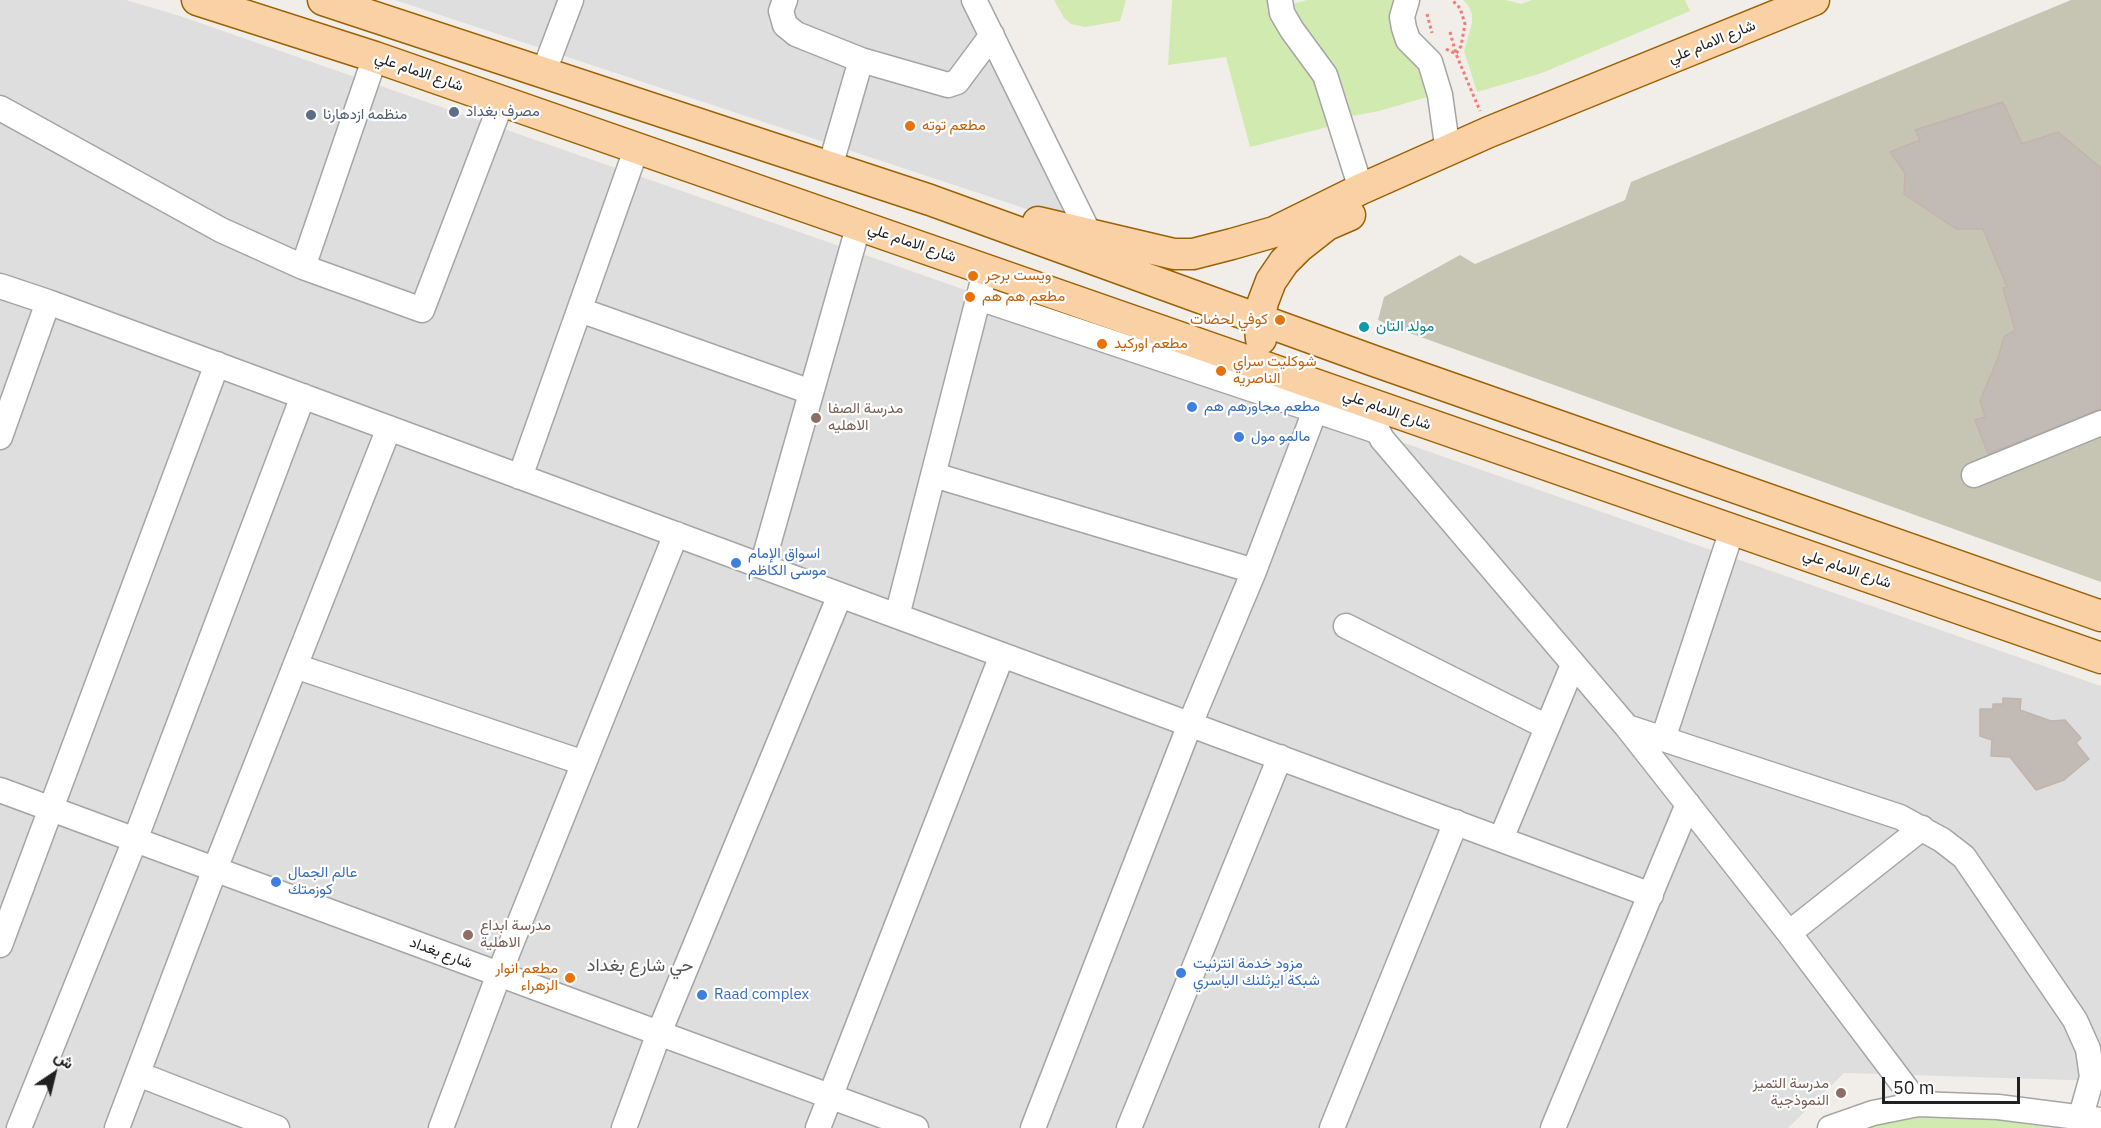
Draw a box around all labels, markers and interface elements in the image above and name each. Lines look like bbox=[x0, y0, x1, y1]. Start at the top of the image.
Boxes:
street label: شارع الامام علي bbox=[1666, 16, 1758, 68]
street label: شارع الامام علي bbox=[372, 48, 466, 96]
place label: مصرف بغداد bbox=[466, 103, 540, 121]
marker: مصرف بغداد bbox=[447, 105, 461, 119]
place label: منظمه ازدهارنا bbox=[323, 106, 407, 124]
marker: منظمه ازدهارنا bbox=[304, 108, 318, 122]
place label: مطعم توته bbox=[922, 117, 986, 135]
marker: مطعم توته bbox=[903, 119, 917, 133]
street label: شارع الامام علي bbox=[865, 219, 959, 267]
place label: ويست برجر bbox=[985, 267, 1051, 285]
marker: ويست برجر bbox=[966, 269, 980, 283]
place label: مطعم هم هم bbox=[982, 288, 1065, 306]
marker: مطعم هم هم bbox=[963, 290, 977, 304]
place label: كوفي لحضات bbox=[1190, 311, 1268, 329]
marker: كوفي لحضات bbox=[1273, 313, 1287, 327]
place label: مولد التان bbox=[1376, 318, 1434, 336]
marker: مولد التان bbox=[1357, 320, 1371, 334]
place label: مطعم اوركيد bbox=[1114, 335, 1188, 353]
marker: مطعم اوركيد bbox=[1095, 337, 1109, 351]
place label: شوكليت سراي الناصريه bbox=[1233, 353, 1317, 388]
marker: شوكليت سراي الناصريه bbox=[1214, 364, 1228, 378]
street label: شارع الامام علي bbox=[1340, 386, 1434, 434]
place label: مطعم مجاورهم هم bbox=[1204, 398, 1320, 416]
place label: مدرسة الصفا الاهليه bbox=[828, 400, 903, 435]
marker: مطعم مجاورهم هم bbox=[1185, 400, 1199, 414]
marker: مدرسة الصفا الاهليه bbox=[809, 411, 823, 425]
place label: مالمو مول bbox=[1251, 428, 1310, 446]
marker: مالمو مول bbox=[1232, 430, 1246, 444]
place label: اسواق الإمام موسى الكاظم bbox=[748, 545, 826, 580]
street label: شارع الامام علي bbox=[1800, 545, 1894, 593]
marker: اسواق الإمام موسى الكاظم bbox=[729, 556, 743, 570]
place label: عالم الجمال كوزمتك bbox=[288, 864, 357, 899]
marker: عالم الجمال كوزمتك bbox=[269, 875, 283, 889]
place label: مدرسة ابداع الاهلية bbox=[480, 917, 551, 952]
marker: مدرسة ابداع الاهلية bbox=[461, 928, 475, 942]
street label: شارع بغداد bbox=[407, 933, 475, 973]
district label: حي شارع بغداد bbox=[587, 955, 693, 977]
place label: مزود خدمة انترنيت شبكة ايرثلنك الياسري bbox=[1193, 955, 1320, 990]
place label: مطعم انوار الزهراء bbox=[495, 960, 558, 995]
marker: مزود خدمة انترنيت شبكة ايرثلنك الياسري bbox=[1174, 966, 1188, 980]
marker: مطعم انوار الزهراء bbox=[563, 971, 577, 985]
place label: Raad complex bbox=[714, 986, 809, 1004]
marker: Raad complex bbox=[695, 988, 709, 1002]
north arrow bbox=[24, 1044, 84, 1104]
text: ش bbox=[51, 1046, 78, 1073]
scale bar bbox=[1885, 1065, 2023, 1103]
place label: مدرسة التميز النموذجية bbox=[1752, 1075, 1829, 1110]
text: 50 m bbox=[1893, 1076, 1935, 1099]
marker: مدرسة التميز النموذجية bbox=[1834, 1086, 1848, 1100]

